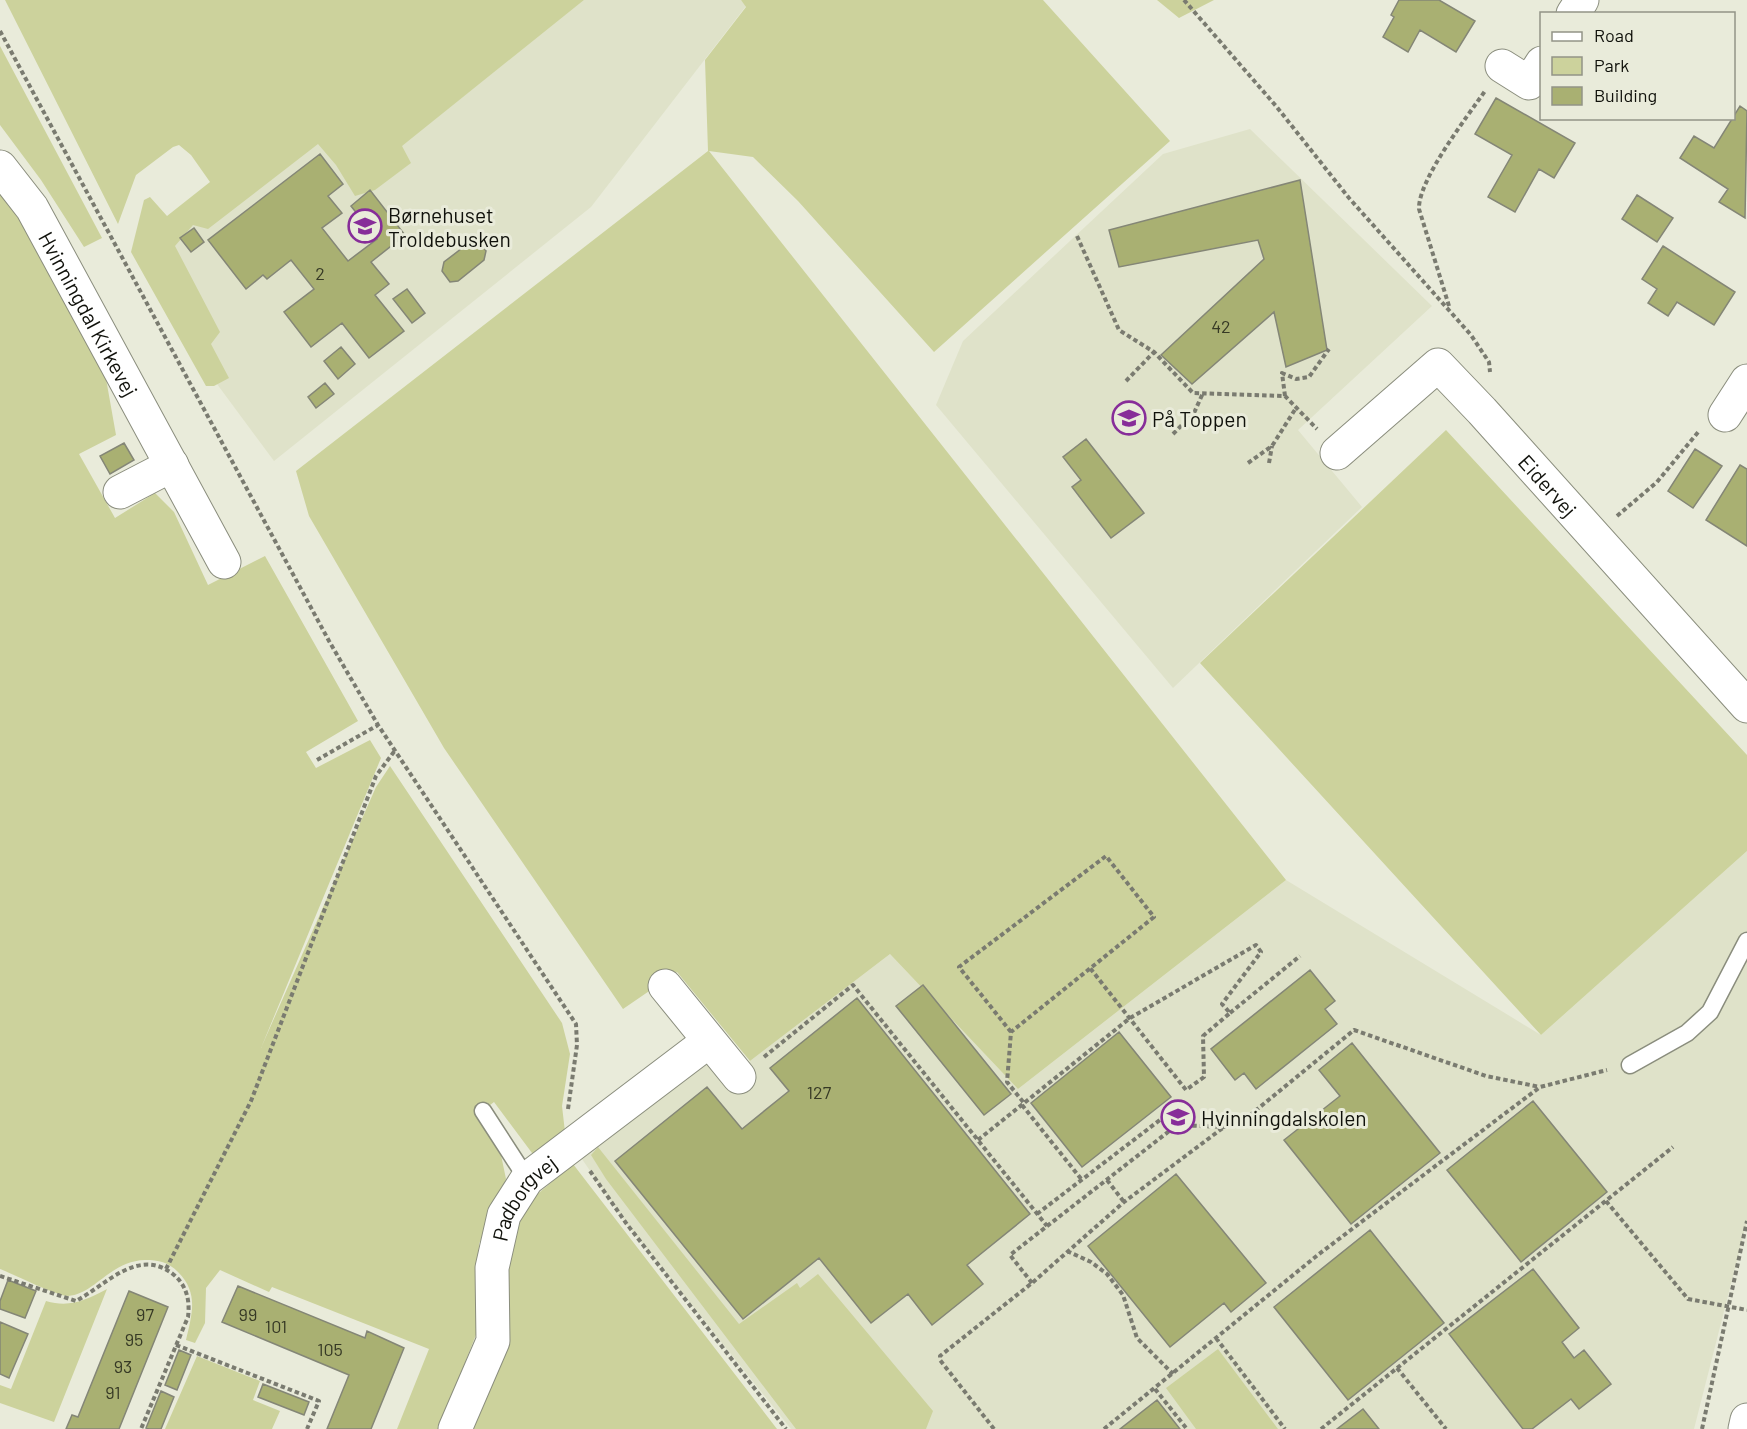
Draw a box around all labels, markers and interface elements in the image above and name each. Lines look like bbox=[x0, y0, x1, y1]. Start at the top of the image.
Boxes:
legend bbox=[1540, 12, 1735, 120]
text: Road bbox=[1594, 24, 1634, 46]
text: Park bbox=[1594, 54, 1629, 76]
text: Building bbox=[1594, 84, 1657, 106]
place label: Børnehuset Troldebusken bbox=[388, 202, 511, 251]
school or university icon: Børnehuset Troldebusken bbox=[347, 208, 383, 244]
street label: Hvinningdal Kirkevej bbox=[34, 227, 144, 400]
house number: 2 bbox=[315, 262, 325, 284]
house number: 42 bbox=[1211, 315, 1231, 337]
school or university icon: På Toppen bbox=[1111, 400, 1147, 436]
place label: På Toppen bbox=[1152, 406, 1247, 431]
street label: Eidervej bbox=[1514, 449, 1583, 521]
house number: 127 bbox=[807, 1081, 832, 1103]
school or university icon: Hvinningdalskolen bbox=[1160, 1099, 1196, 1135]
place label: Hvinningdalskolen bbox=[1201, 1105, 1367, 1130]
street label: Padborgvej bbox=[486, 1149, 561, 1243]
house number: 97 bbox=[136, 1303, 154, 1325]
house number: 99 bbox=[239, 1303, 257, 1325]
house number: 101 bbox=[265, 1315, 287, 1337]
house number: 95 bbox=[125, 1328, 143, 1350]
house number: 105 bbox=[317, 1338, 343, 1360]
house number: 93 bbox=[114, 1355, 132, 1377]
house number: 91 bbox=[105, 1381, 121, 1403]

